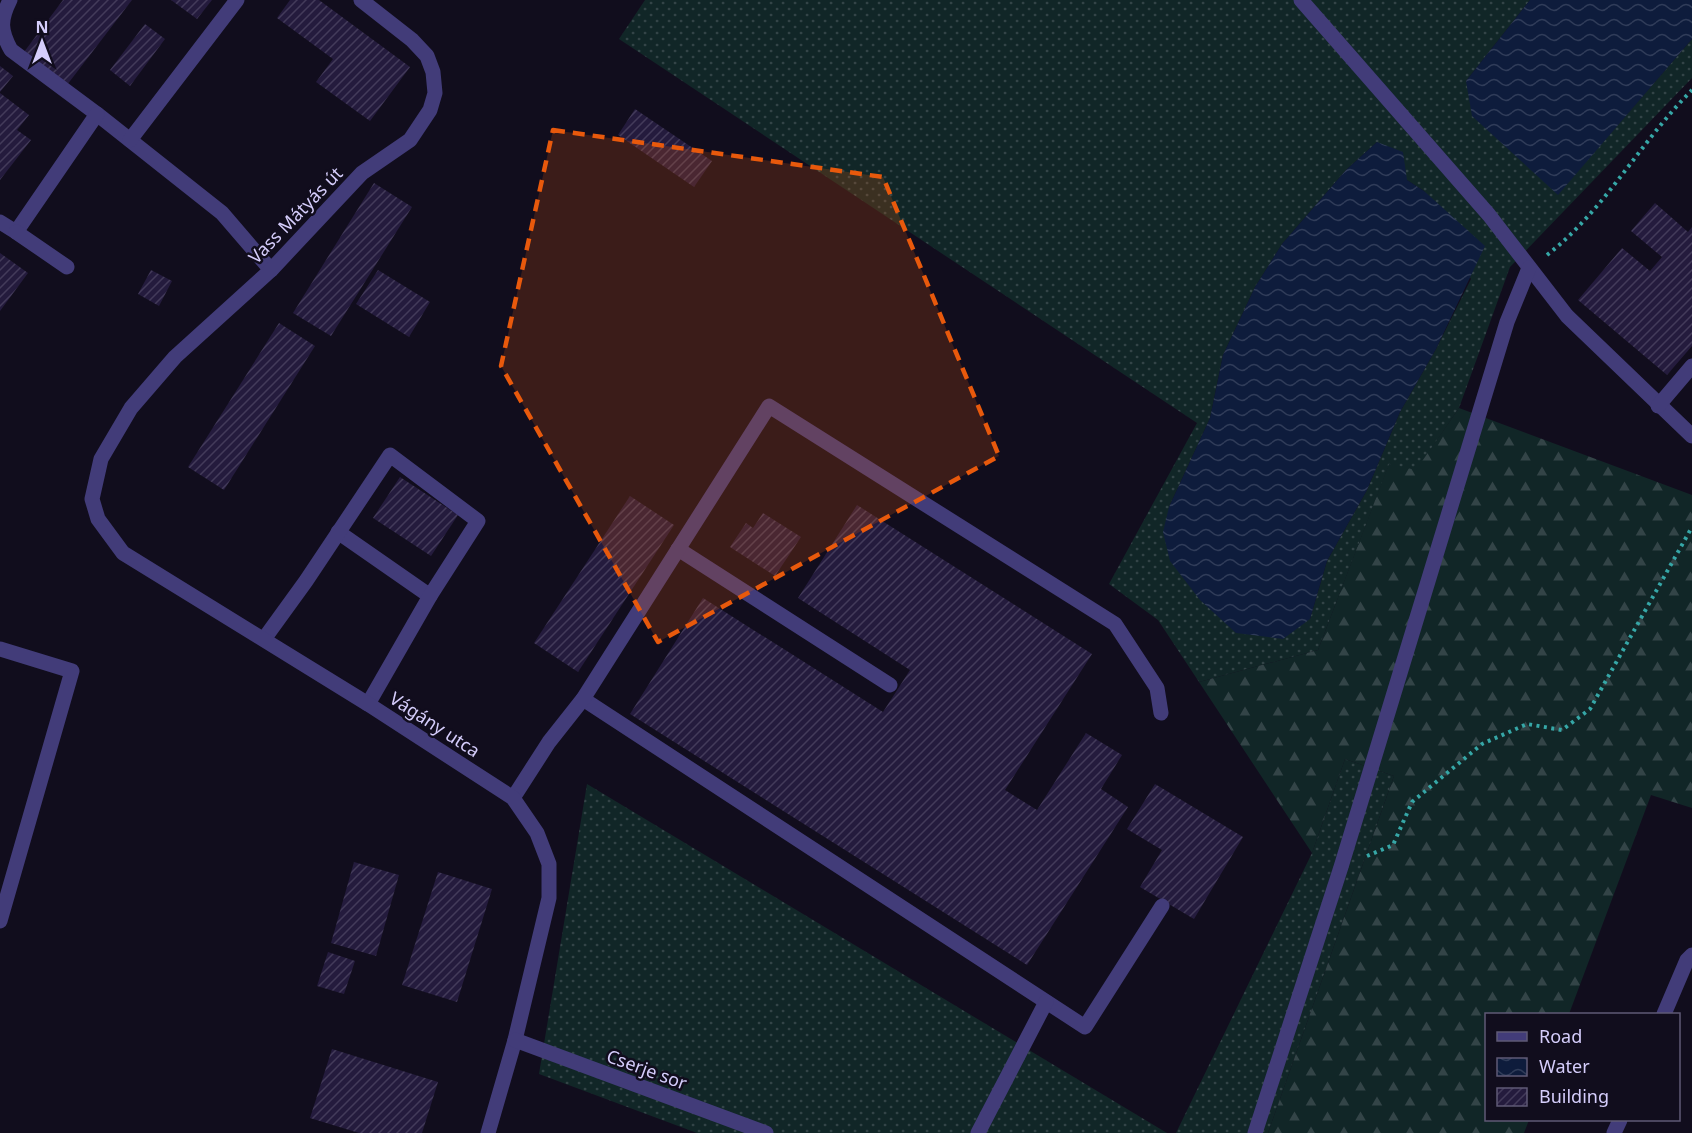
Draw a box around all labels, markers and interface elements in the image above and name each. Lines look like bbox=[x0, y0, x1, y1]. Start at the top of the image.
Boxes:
north arrow bbox=[12, 12, 72, 72]
text: N bbox=[35, 16, 49, 38]
street label: Vass Mátyás út bbox=[243, 161, 348, 269]
street label: Vágány utca bbox=[385, 686, 485, 762]
legend bbox=[1485, 1013, 1680, 1121]
text: Road bbox=[1539, 1024, 1582, 1048]
street label: Cserje sor bbox=[603, 1043, 691, 1095]
text: Water bbox=[1539, 1054, 1590, 1078]
text: Building bbox=[1539, 1084, 1609, 1108]

